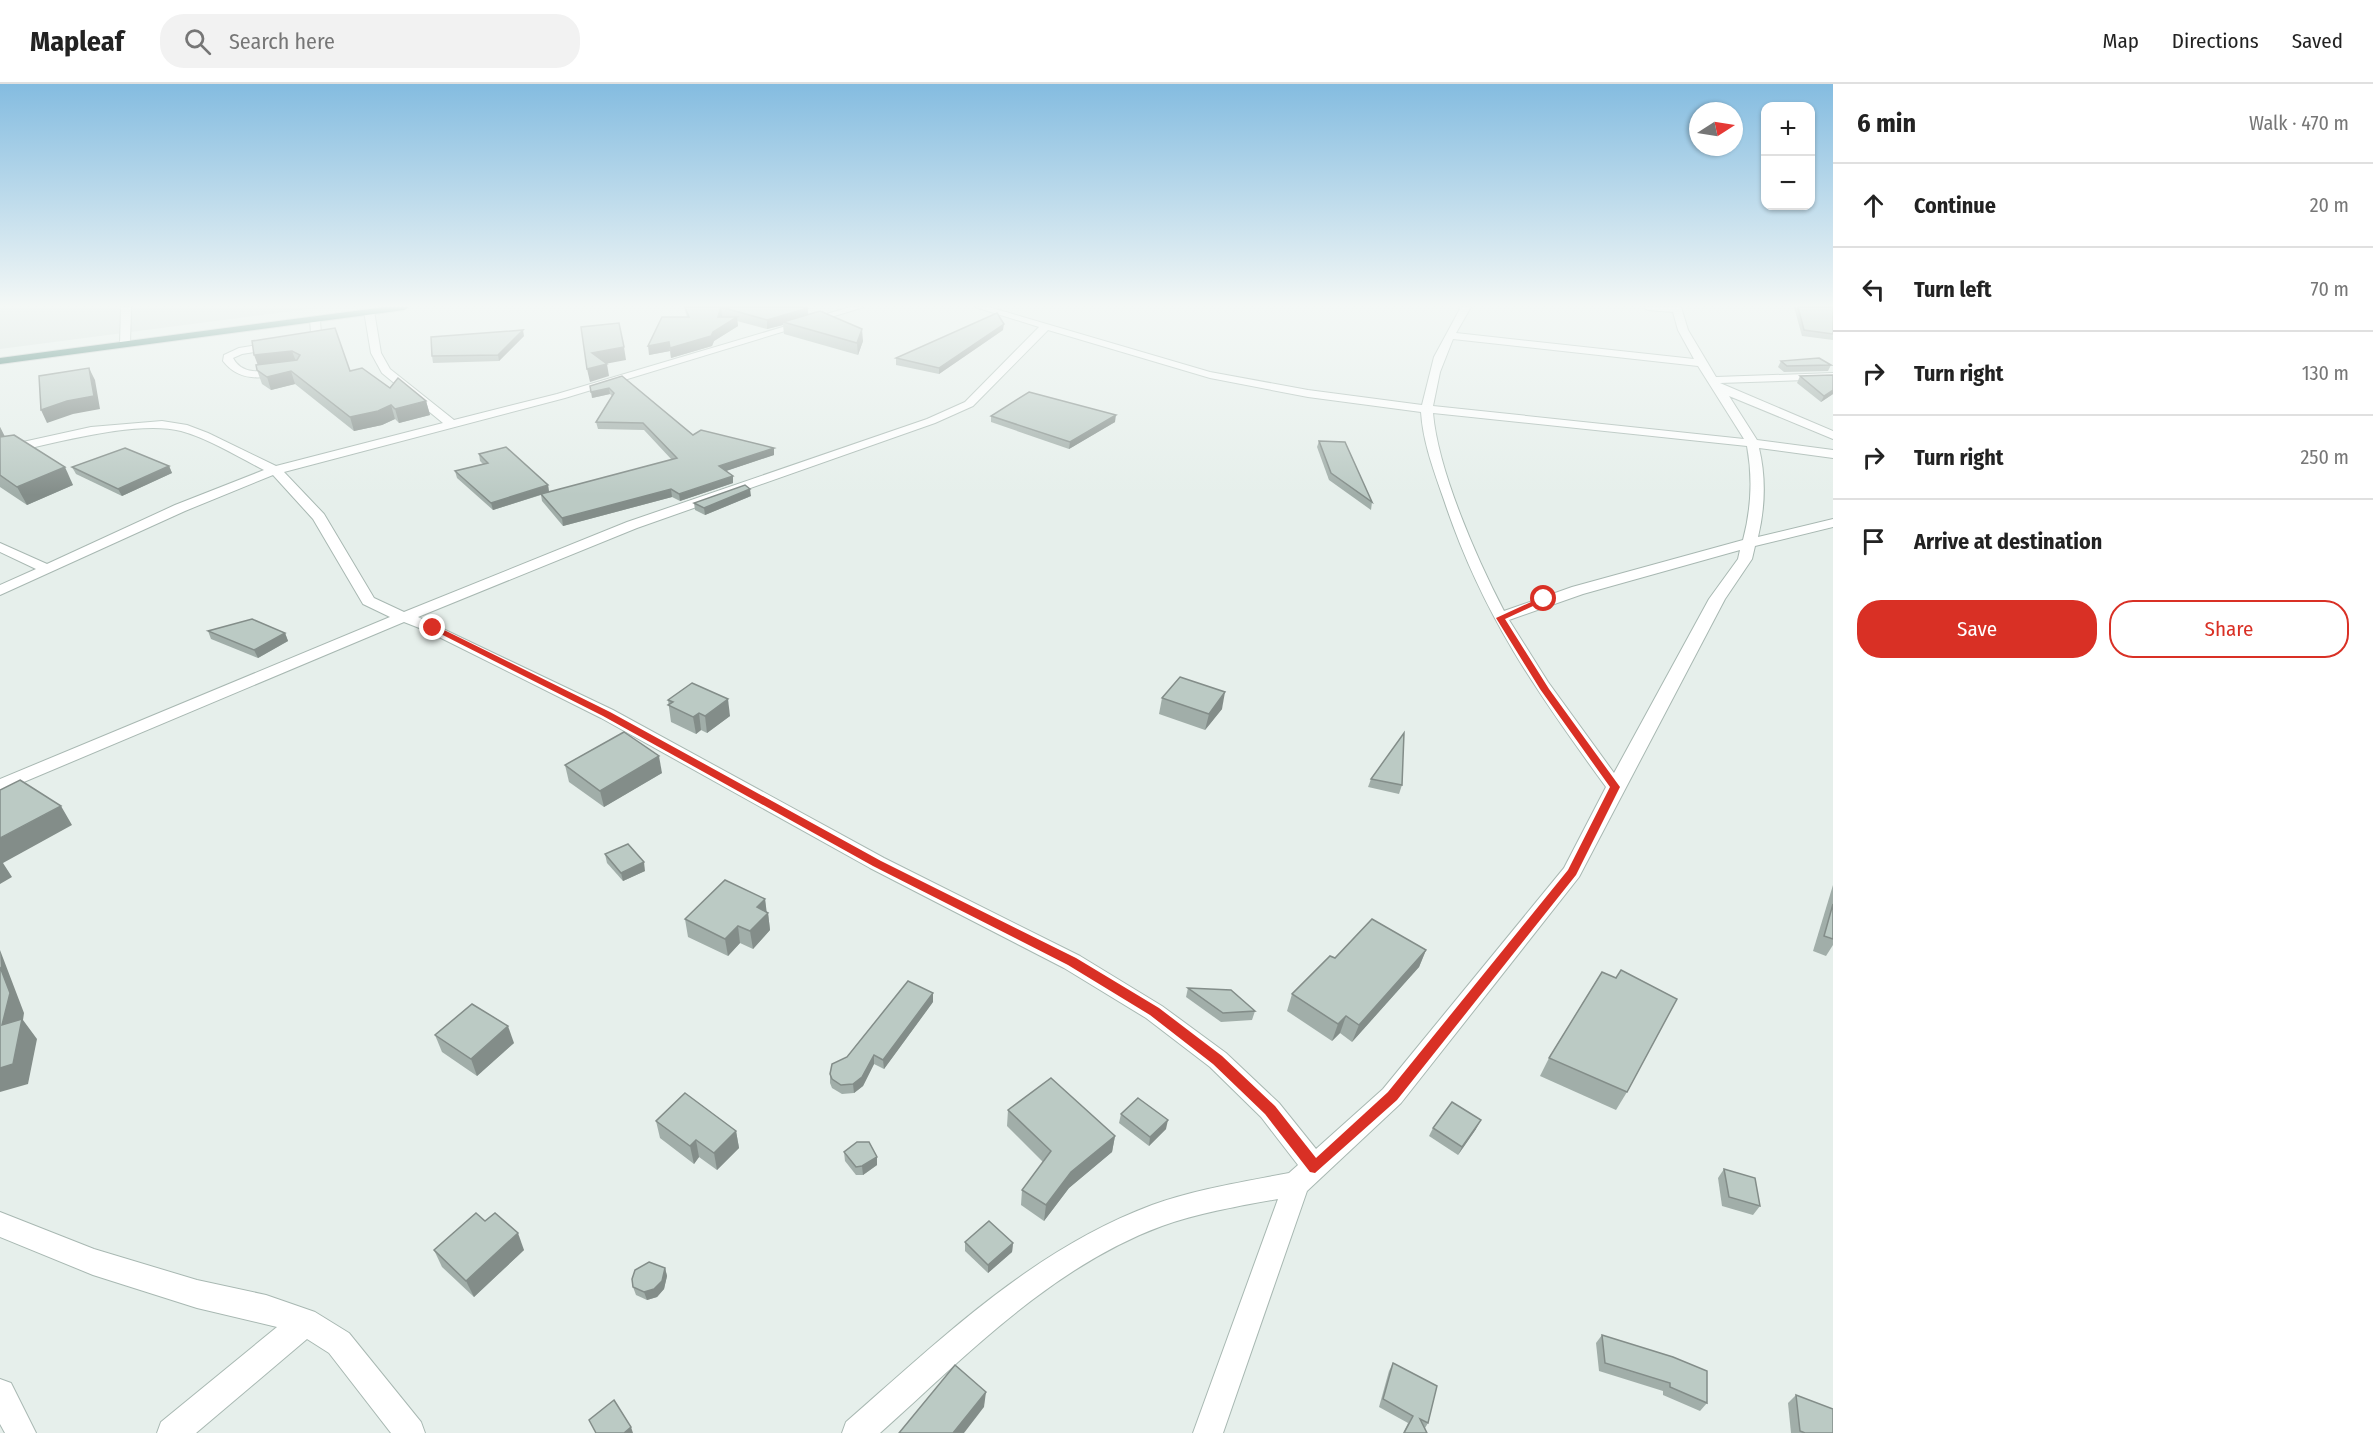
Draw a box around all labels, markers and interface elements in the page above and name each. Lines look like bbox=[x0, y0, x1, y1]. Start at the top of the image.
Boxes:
search box bbox=[160, 14, 580, 68]
text: Mapleaf bbox=[30, 25, 124, 58]
icon: search bbox=[181, 25, 214, 58]
text: Search here bbox=[229, 28, 335, 55]
text: Map bbox=[2102, 28, 2139, 54]
text: Directions bbox=[2172, 28, 2259, 54]
text: Saved bbox=[2292, 28, 2343, 54]
north arrow bbox=[1689, 102, 1743, 156]
map controls bbox=[1761, 102, 1815, 210]
button: + bbox=[1761, 102, 1815, 156]
text: 6 min bbox=[1857, 108, 1916, 139]
text: Walk · 470 m bbox=[2249, 111, 2349, 135]
button: − bbox=[1761, 156, 1815, 210]
icon: ahead bbox=[1857, 189, 1890, 222]
text: Continue bbox=[1914, 192, 1996, 219]
text: 20 m bbox=[2310, 193, 2349, 217]
icon: left bbox=[1857, 273, 1890, 306]
text: Turn left bbox=[1914, 276, 1992, 303]
text: 70 m bbox=[2311, 277, 2349, 301]
icon: right bbox=[1857, 357, 1890, 390]
text: Turn right bbox=[1914, 360, 2003, 387]
text: 130 m bbox=[2302, 361, 2349, 385]
icon: right bbox=[1857, 441, 1890, 474]
text: Turn right bbox=[1914, 444, 2003, 471]
text: 250 m bbox=[2301, 445, 2349, 469]
icon: arrive bbox=[1857, 525, 1890, 558]
text: Arrive at destination bbox=[1914, 528, 2102, 555]
route start bbox=[1530, 585, 1556, 611]
button: Save bbox=[1857, 600, 2097, 658]
button: Share bbox=[2109, 600, 2349, 658]
route end bbox=[419, 614, 445, 640]

